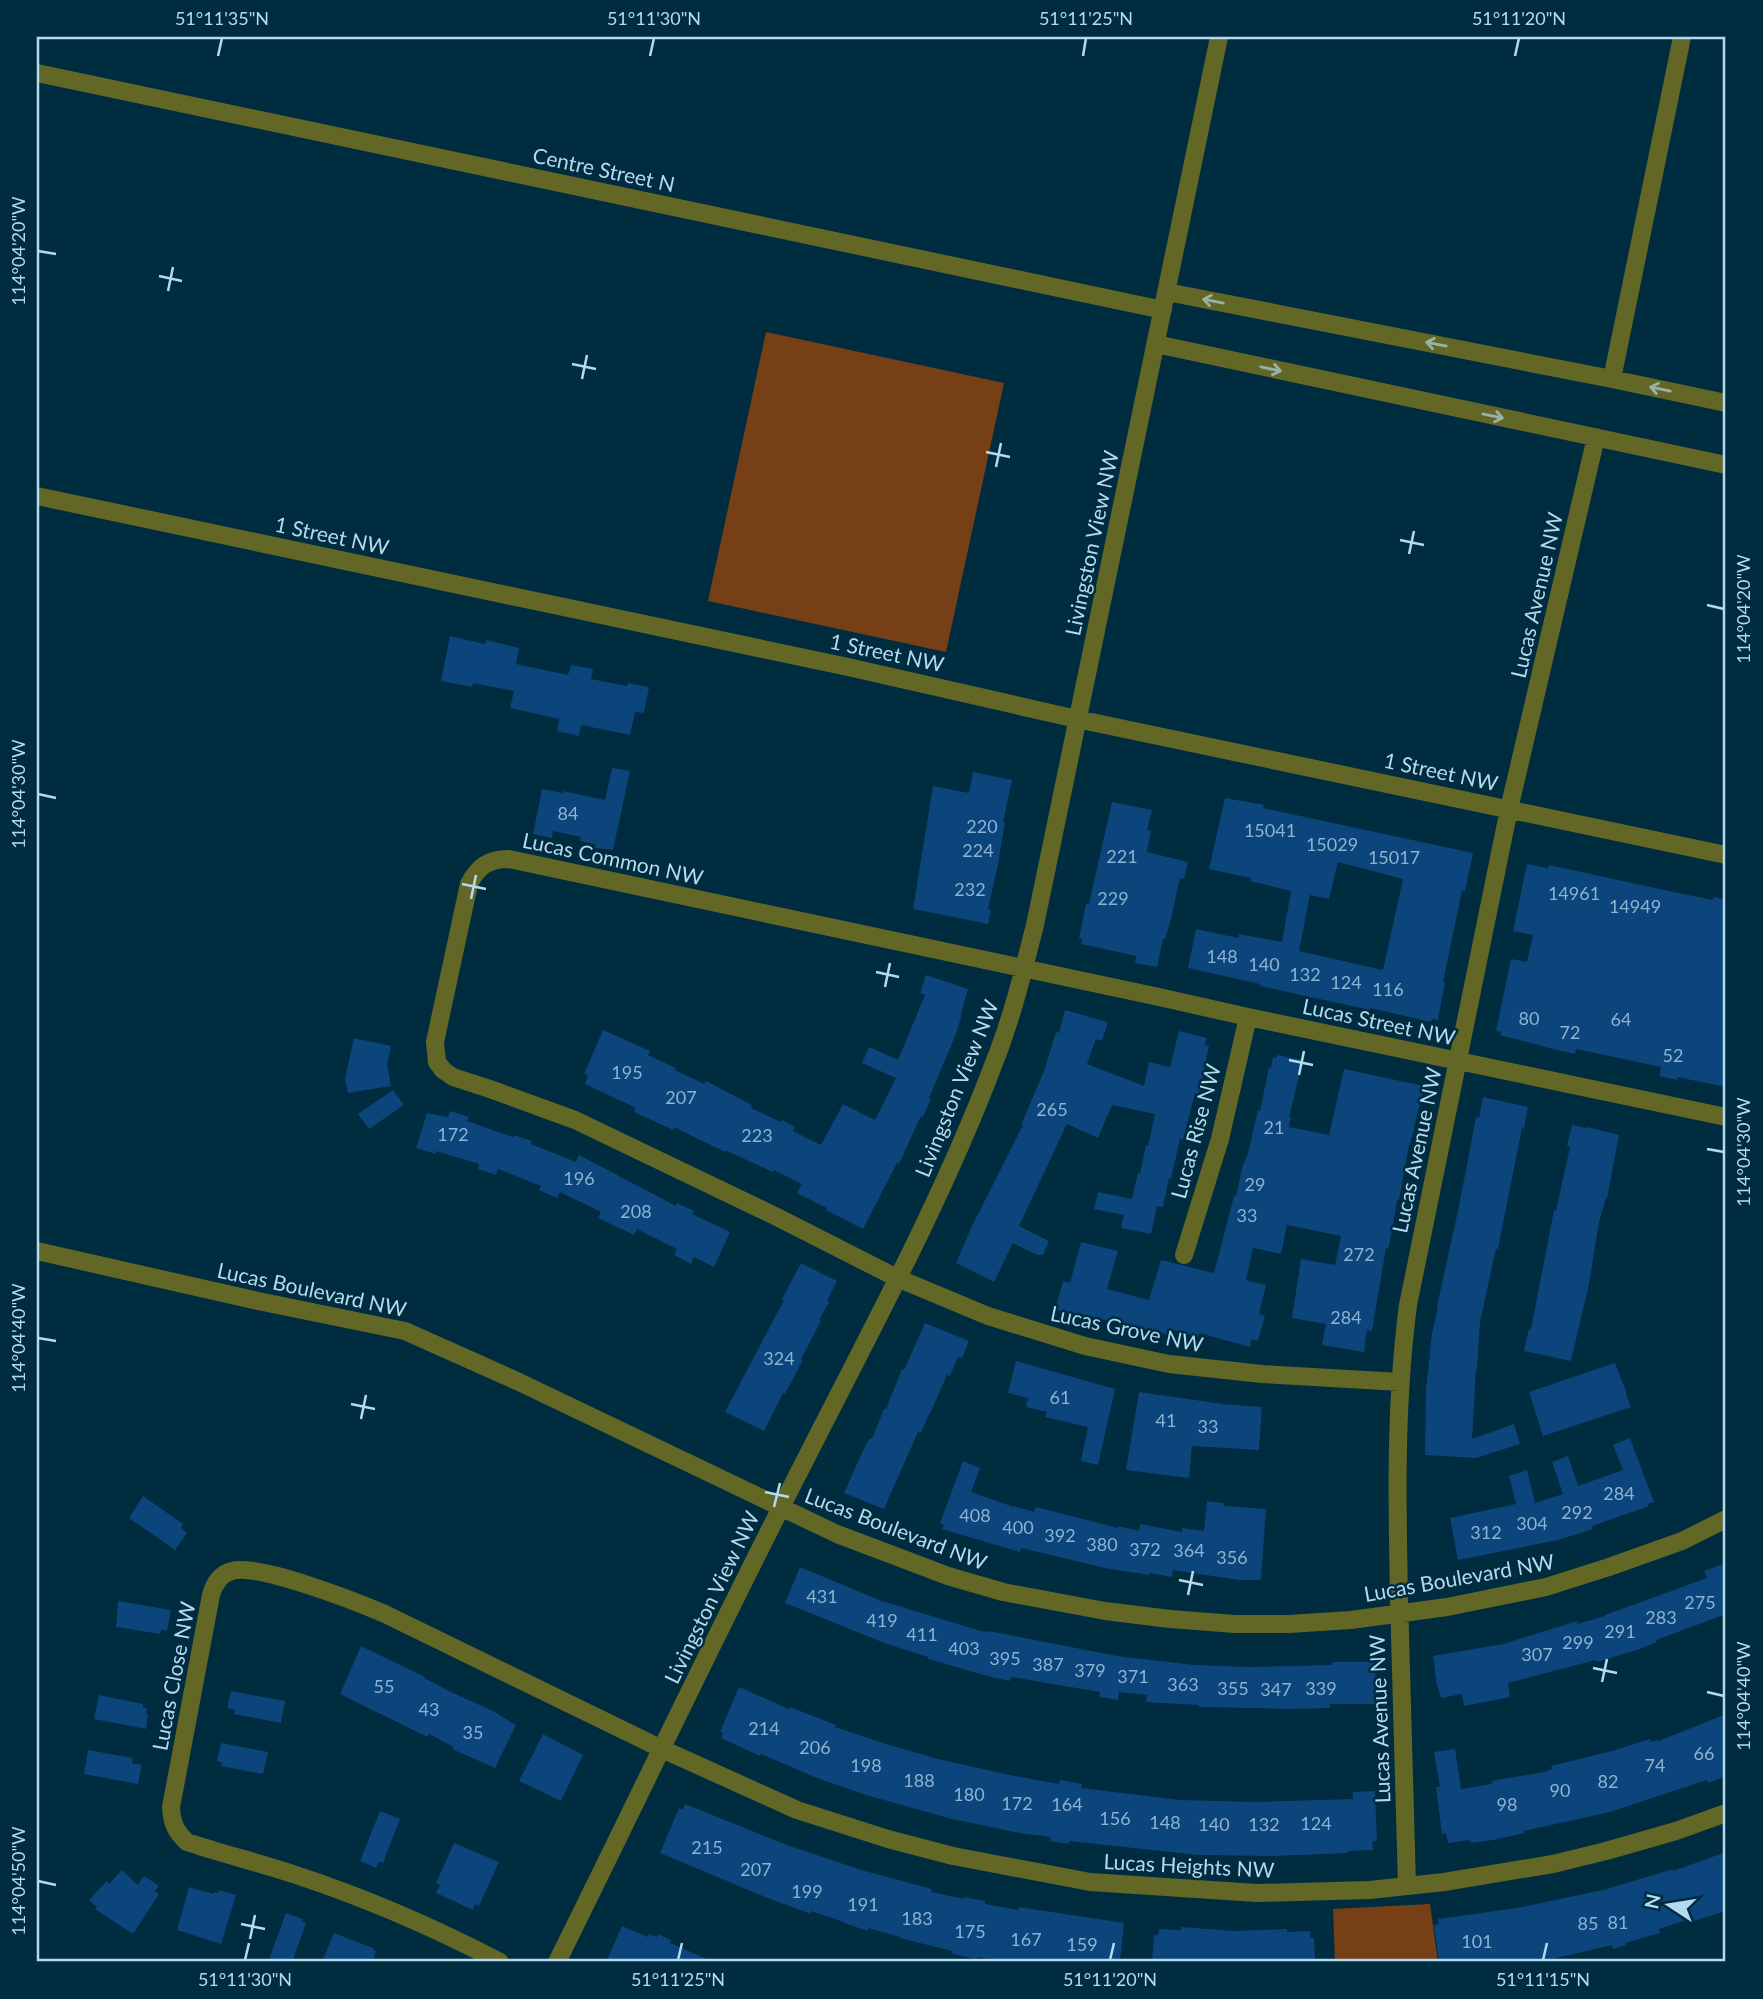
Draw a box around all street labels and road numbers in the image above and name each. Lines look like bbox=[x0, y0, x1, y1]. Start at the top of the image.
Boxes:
street label: Centre Street N bbox=[531, 142, 677, 196]
street label: Livingston View NW bbox=[1059, 448, 1123, 638]
street label: Lucas Avenue NW bbox=[1505, 510, 1567, 680]
street label: 1 Street NW bbox=[273, 511, 392, 559]
street label: 1 Street NW bbox=[828, 628, 947, 676]
street label: 1 Street NW bbox=[1382, 747, 1501, 795]
street label: Lucas Common NW bbox=[520, 827, 706, 889]
street label: Lucas Street NW bbox=[1300, 993, 1458, 1049]
street label: Livingston View NW bbox=[909, 996, 1003, 1180]
street label: Lucas Rise NW bbox=[1165, 1061, 1225, 1201]
street label: Lucas Avenue NW bbox=[1386, 1065, 1446, 1235]
street label: Lucas Boulevard NW bbox=[215, 1257, 409, 1321]
street label: Lucas Grove NW bbox=[1048, 1300, 1206, 1356]
street label: Lucas Boulevard NW bbox=[801, 1482, 991, 1574]
street label: Livingston View NW bbox=[658, 1507, 764, 1687]
street label: Lucas Boulevard NW bbox=[1362, 1548, 1556, 1606]
street label: Lucas Close NW bbox=[146, 1599, 200, 1753]
street label: Lucas Avenue NW bbox=[1364, 1634, 1394, 1804]
street label: Lucas Heights NW bbox=[1103, 1848, 1275, 1882]

